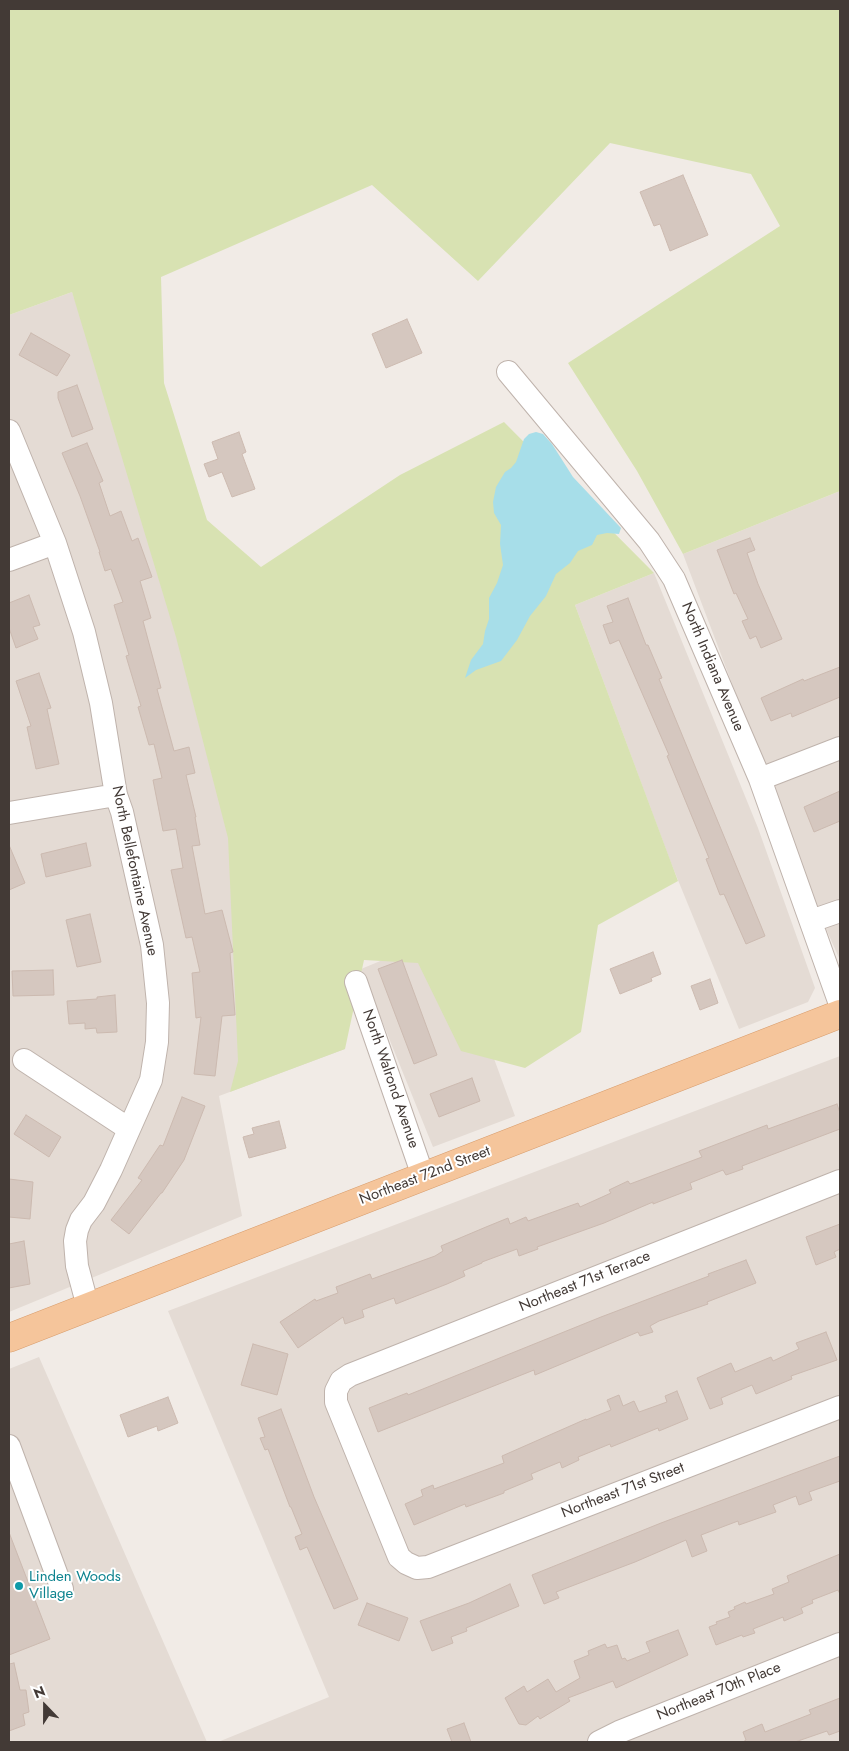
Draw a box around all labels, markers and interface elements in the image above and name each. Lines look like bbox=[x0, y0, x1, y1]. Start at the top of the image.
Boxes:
street label: North Indiana Avenue bbox=[677, 600, 747, 734]
street label: North Bellefontaine Avenue bbox=[107, 784, 161, 958]
street label: North Walrond Avenue bbox=[358, 1007, 422, 1151]
street label: Northeast 72nd Street bbox=[357, 1143, 493, 1209]
street label: Northeast 71st Terrace bbox=[517, 1247, 653, 1317]
street label: Northeast 71st Street bbox=[559, 1459, 687, 1523]
place label: Linden Woods Village bbox=[29, 1568, 121, 1603]
marker: Linden Woods Village bbox=[13, 1580, 25, 1592]
street label: Northeast 70th Place bbox=[654, 1659, 784, 1725]
north arrow bbox=[20, 1681, 70, 1731]
text: N bbox=[30, 1681, 48, 1703]

